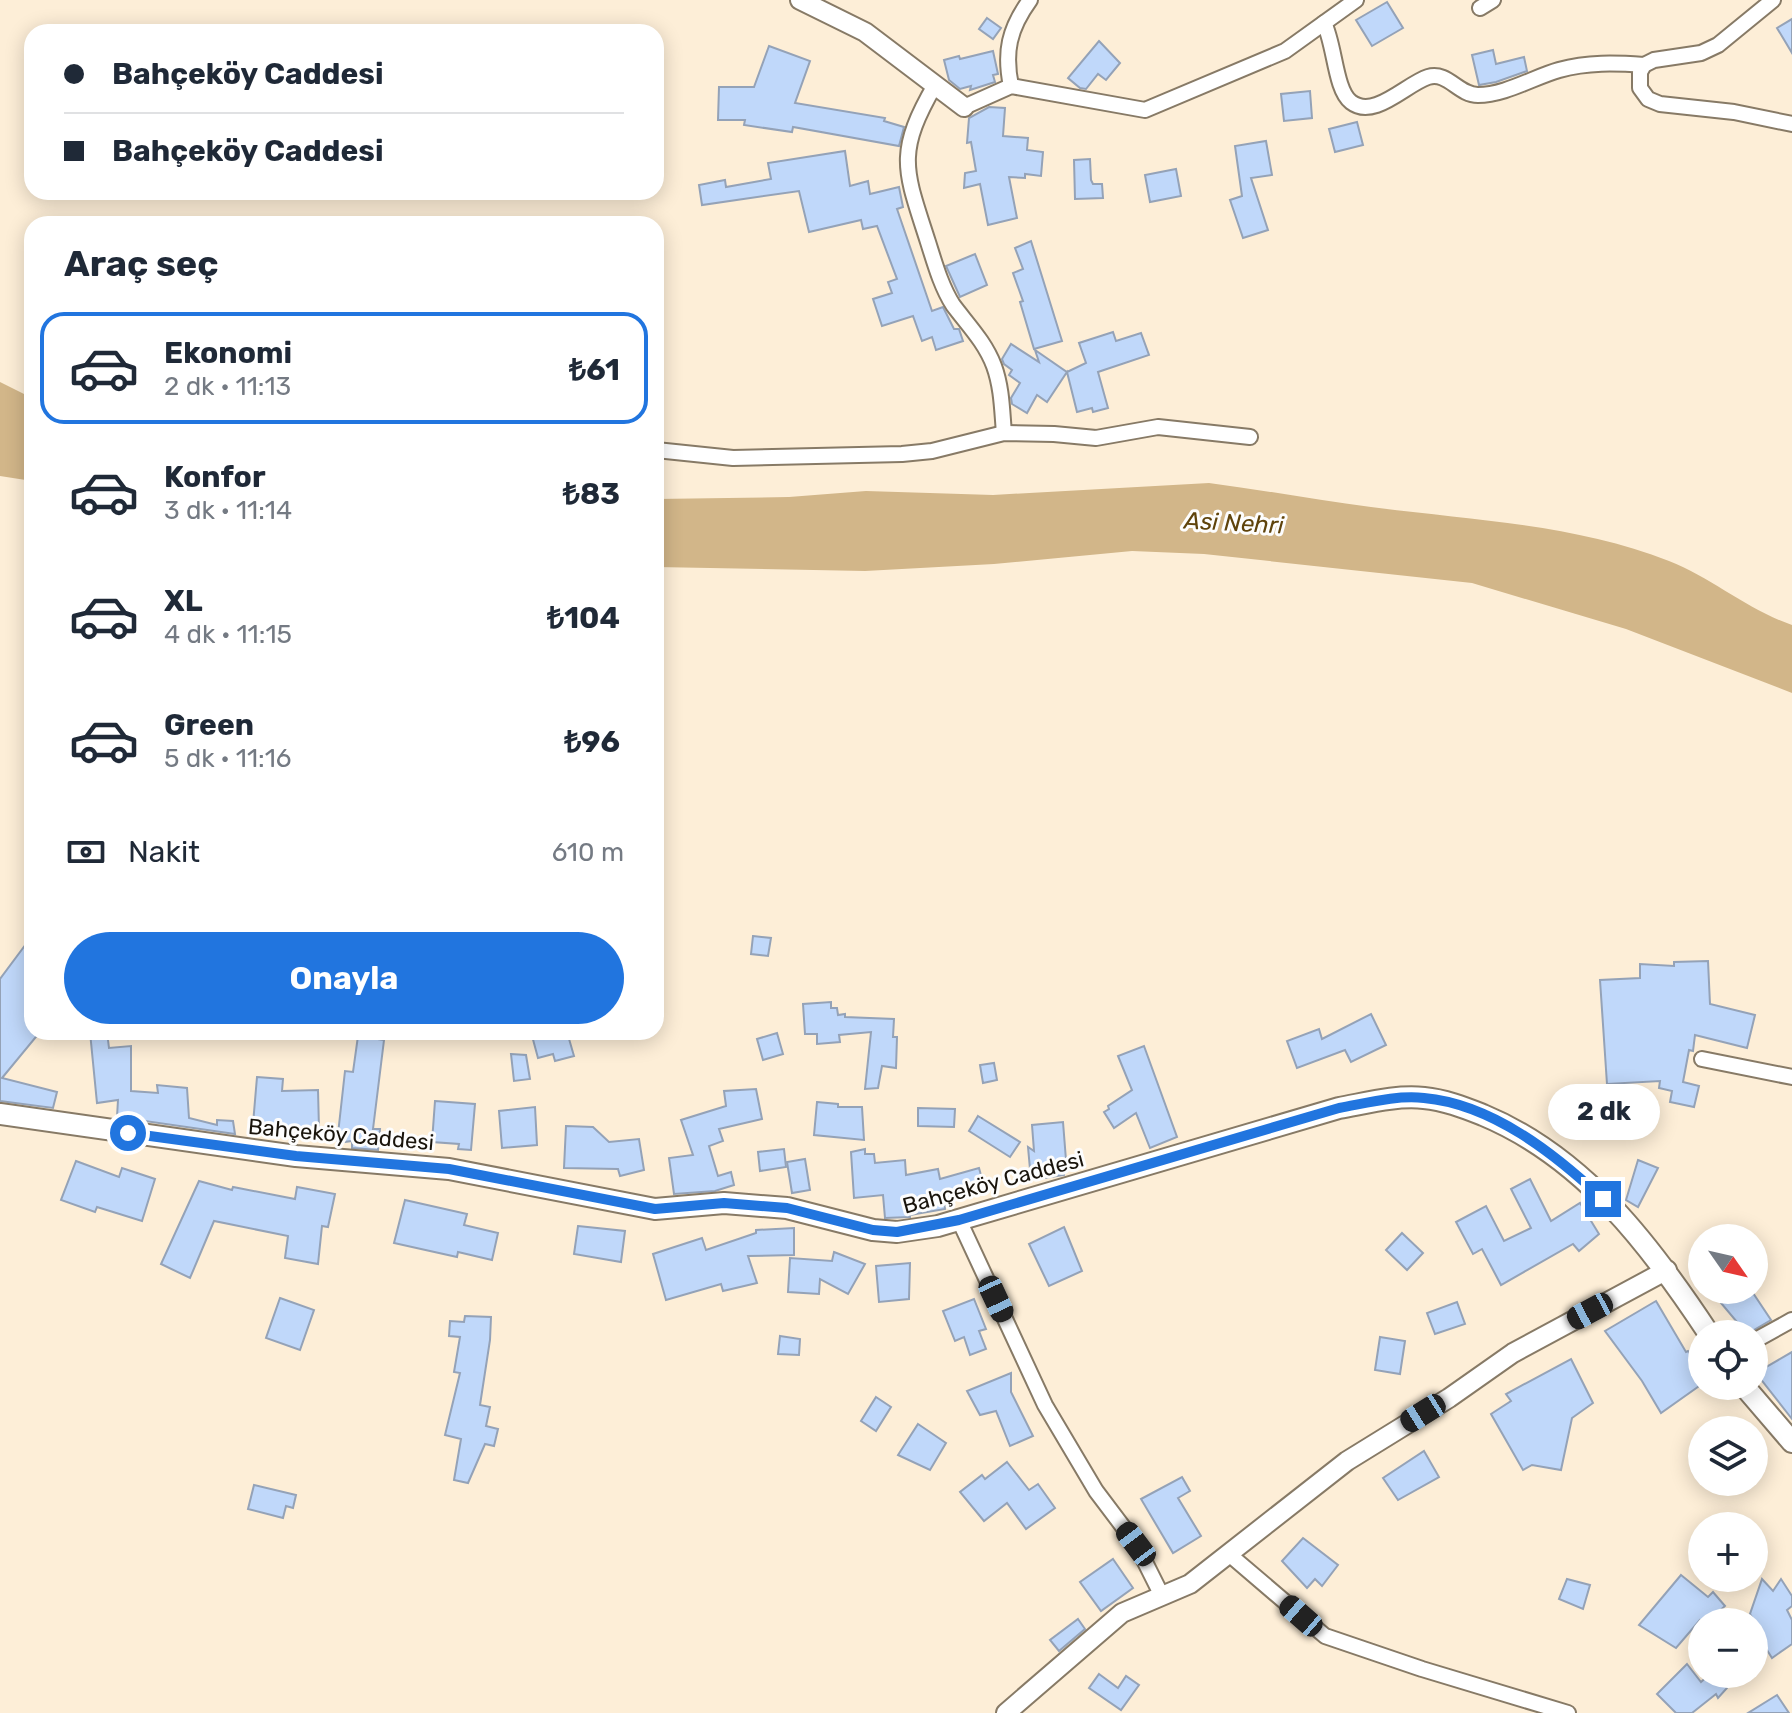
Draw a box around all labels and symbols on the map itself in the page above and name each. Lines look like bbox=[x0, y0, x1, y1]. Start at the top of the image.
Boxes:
water label: Asi Nehri bbox=[1181, 506, 1286, 540]
callout: 2 dk bbox=[1547, 1083, 1659, 1139]
street label: Bahçeköy Caddesi bbox=[247, 1113, 435, 1156]
route start bbox=[110, 1115, 146, 1151]
street label: Bahçeköy Caddesi bbox=[900, 1145, 1087, 1220]
route end bbox=[1585, 1181, 1621, 1217]
north arrow bbox=[1688, 1224, 1768, 1304]
car bbox=[975, 1272, 1017, 1326]
car bbox=[1563, 1289, 1617, 1333]
car bbox=[1396, 1390, 1450, 1436]
car bbox=[1112, 1518, 1160, 1570]
car bbox=[1275, 1591, 1327, 1641]

